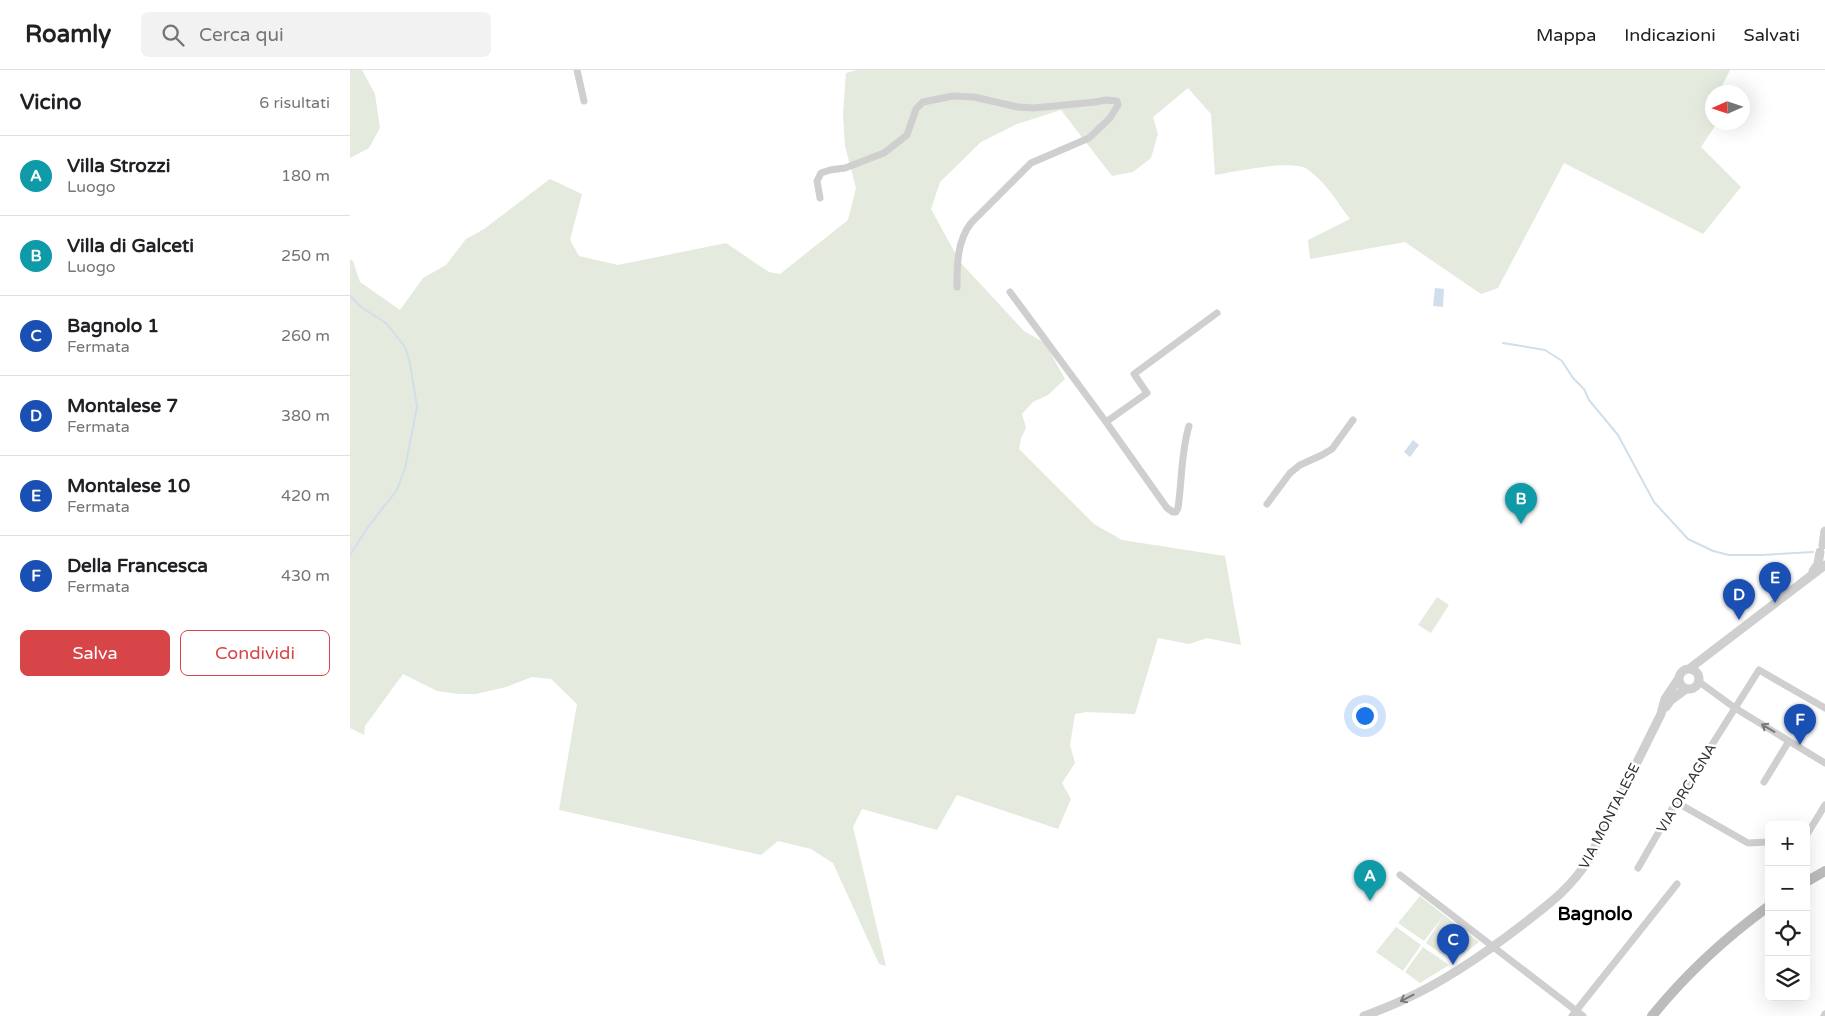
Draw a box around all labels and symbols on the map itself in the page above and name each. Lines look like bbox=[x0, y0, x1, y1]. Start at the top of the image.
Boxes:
north arrow bbox=[1705, 85, 1750, 130]
pin: B bbox=[1505, 483, 1537, 524]
pin: E bbox=[1759, 562, 1791, 603]
pin: D bbox=[1723, 579, 1755, 620]
your location bbox=[1352, 703, 1378, 729]
pin: F bbox=[1784, 704, 1816, 745]
one-way arrow bbox=[1762, 723, 1776, 733]
street label: VIA ORCAGNA bbox=[1653, 740, 1720, 836]
street label: VIA MONTALESE bbox=[1575, 760, 1644, 872]
pin: A bbox=[1354, 860, 1386, 901]
district label: Bagnolo bbox=[1557, 903, 1633, 926]
pin: C bbox=[1437, 924, 1469, 965]
one-way arrow bbox=[1400, 993, 1415, 1003]

